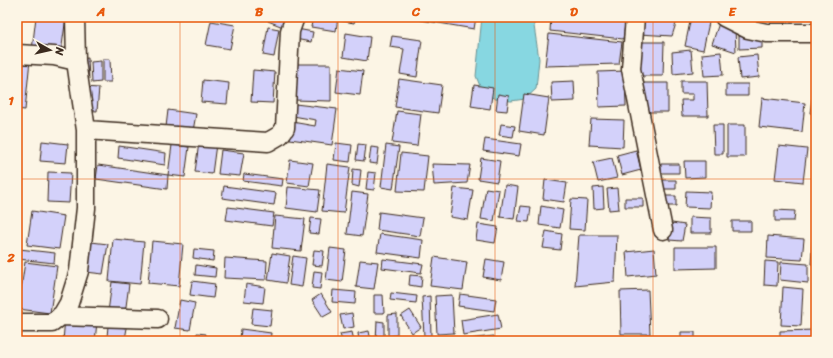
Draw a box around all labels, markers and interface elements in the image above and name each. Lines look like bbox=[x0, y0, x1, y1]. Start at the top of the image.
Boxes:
text: A bbox=[96, 0, 105, 23]
text: B bbox=[255, 0, 264, 23]
text: C bbox=[411, 0, 421, 23]
text: D bbox=[570, 0, 578, 23]
text: E bbox=[728, 0, 737, 23]
north arrow bbox=[30, 30, 70, 70]
text: N bbox=[49, 45, 69, 57]
text: 1 bbox=[8, 89, 14, 112]
text: 2 bbox=[6, 246, 15, 269]

